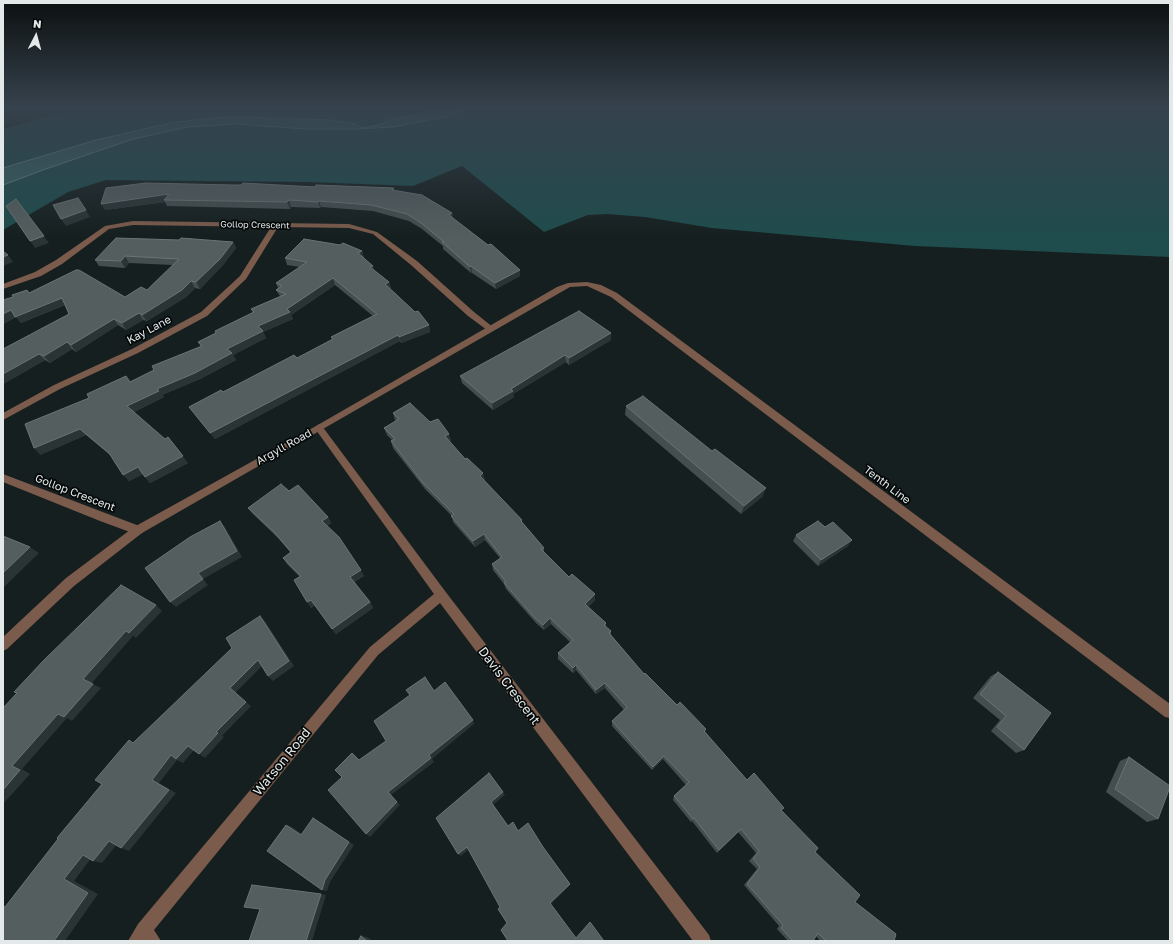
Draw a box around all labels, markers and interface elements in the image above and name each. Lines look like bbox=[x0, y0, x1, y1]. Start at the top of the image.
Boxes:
north arrow bbox=[16, 16, 56, 56]
text: N bbox=[32, 17, 42, 30]
street label: Gollop Crescent bbox=[220, 219, 290, 231]
street label: Kay Lane bbox=[125, 313, 173, 347]
street label: Argyll Road bbox=[254, 426, 314, 468]
street label: Tenth Line bbox=[861, 463, 913, 507]
street label: Gollop Crescent bbox=[33, 472, 117, 514]
street label: Davis Crescent bbox=[475, 644, 543, 728]
street label: Watson Road bbox=[250, 725, 314, 799]

